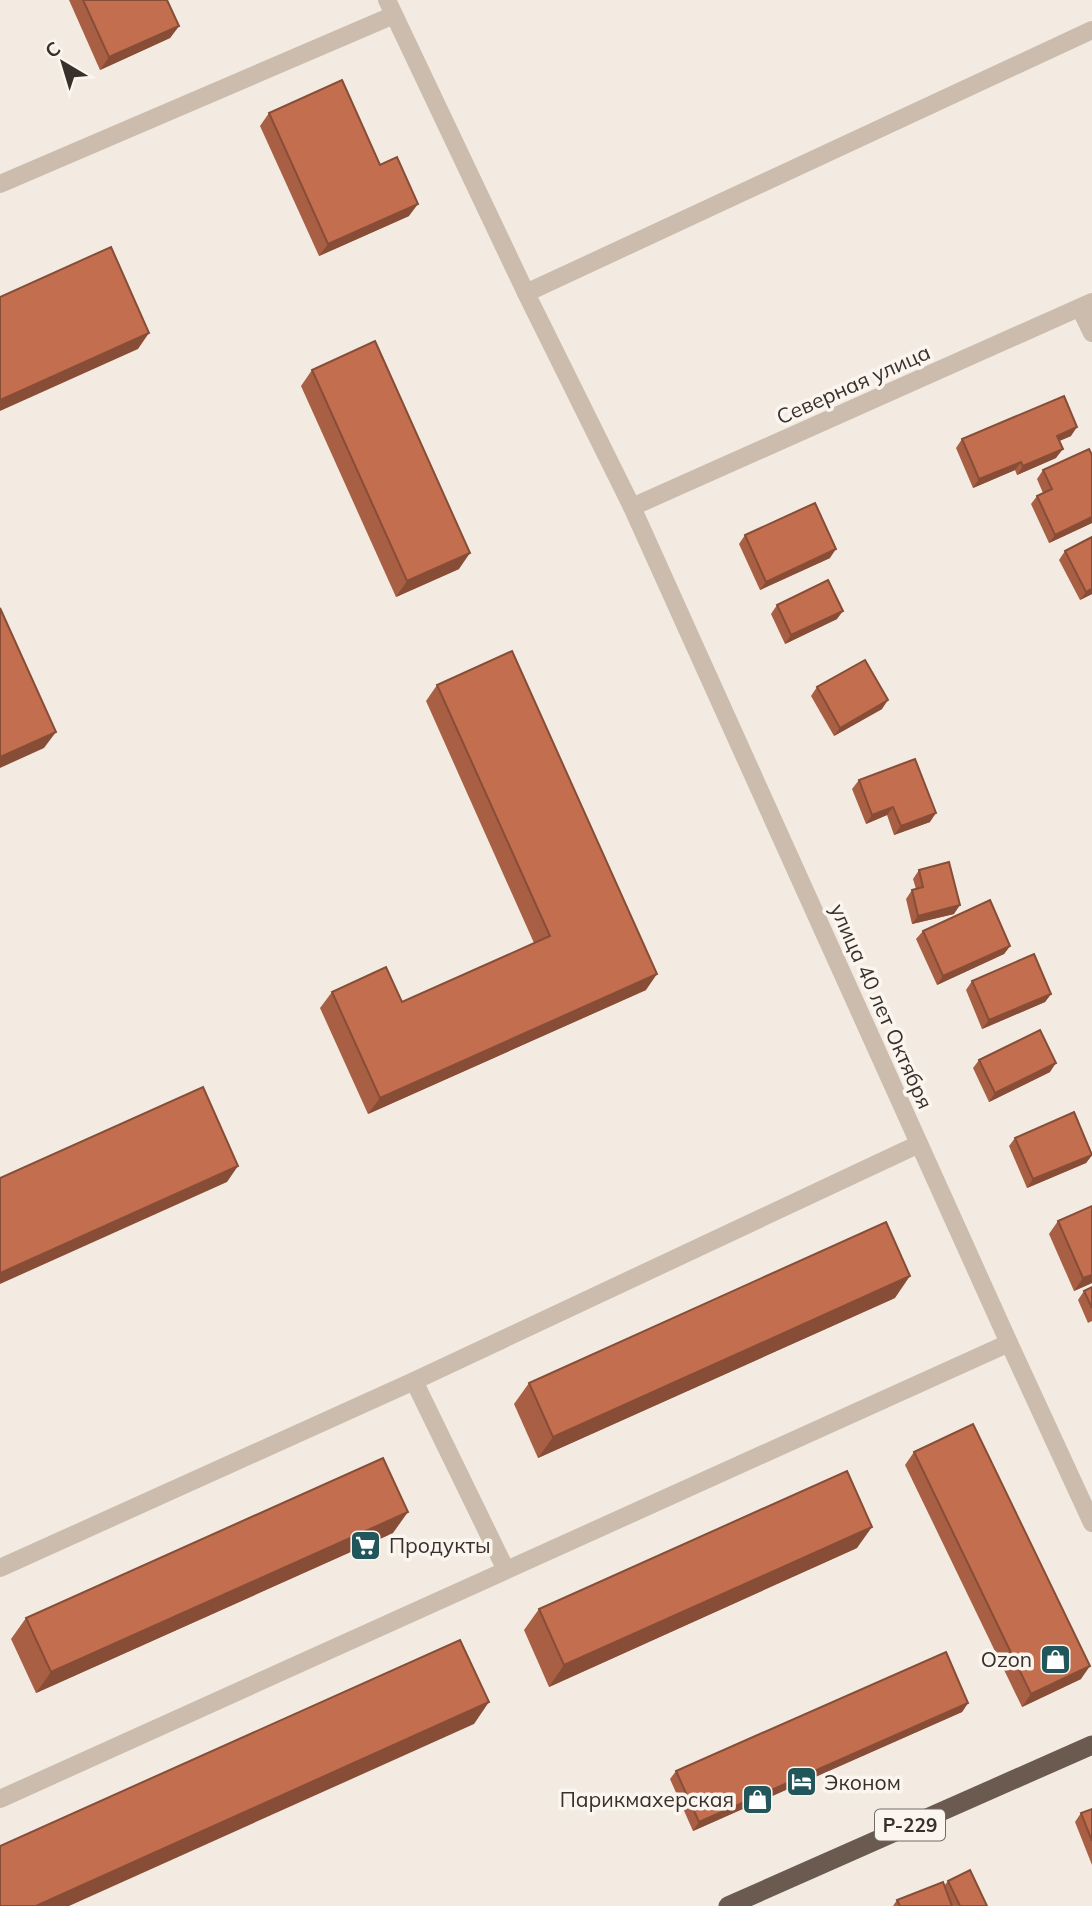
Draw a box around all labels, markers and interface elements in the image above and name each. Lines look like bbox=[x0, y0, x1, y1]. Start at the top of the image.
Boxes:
north arrow bbox=[28, 28, 98, 98]
text: С bbox=[40, 36, 65, 63]
street label: Северная улица bbox=[772, 338, 934, 430]
street label: улица 40 лет Октября bbox=[825, 900, 939, 1112]
supermarket icon: Продукты bbox=[349, 1528, 383, 1562]
place label: Продукты bbox=[389, 1532, 491, 1558]
shop icon: Ozon bbox=[1038, 1642, 1072, 1676]
place label: Ozon bbox=[981, 1646, 1032, 1672]
hotel icon: Эконом bbox=[784, 1765, 818, 1799]
place label: Эконом bbox=[824, 1769, 901, 1795]
shop icon: Парикмахерская bbox=[740, 1782, 774, 1816]
place label: Парикмахерская bbox=[560, 1786, 734, 1812]
road number: Р-229 bbox=[875, 1810, 945, 1840]

